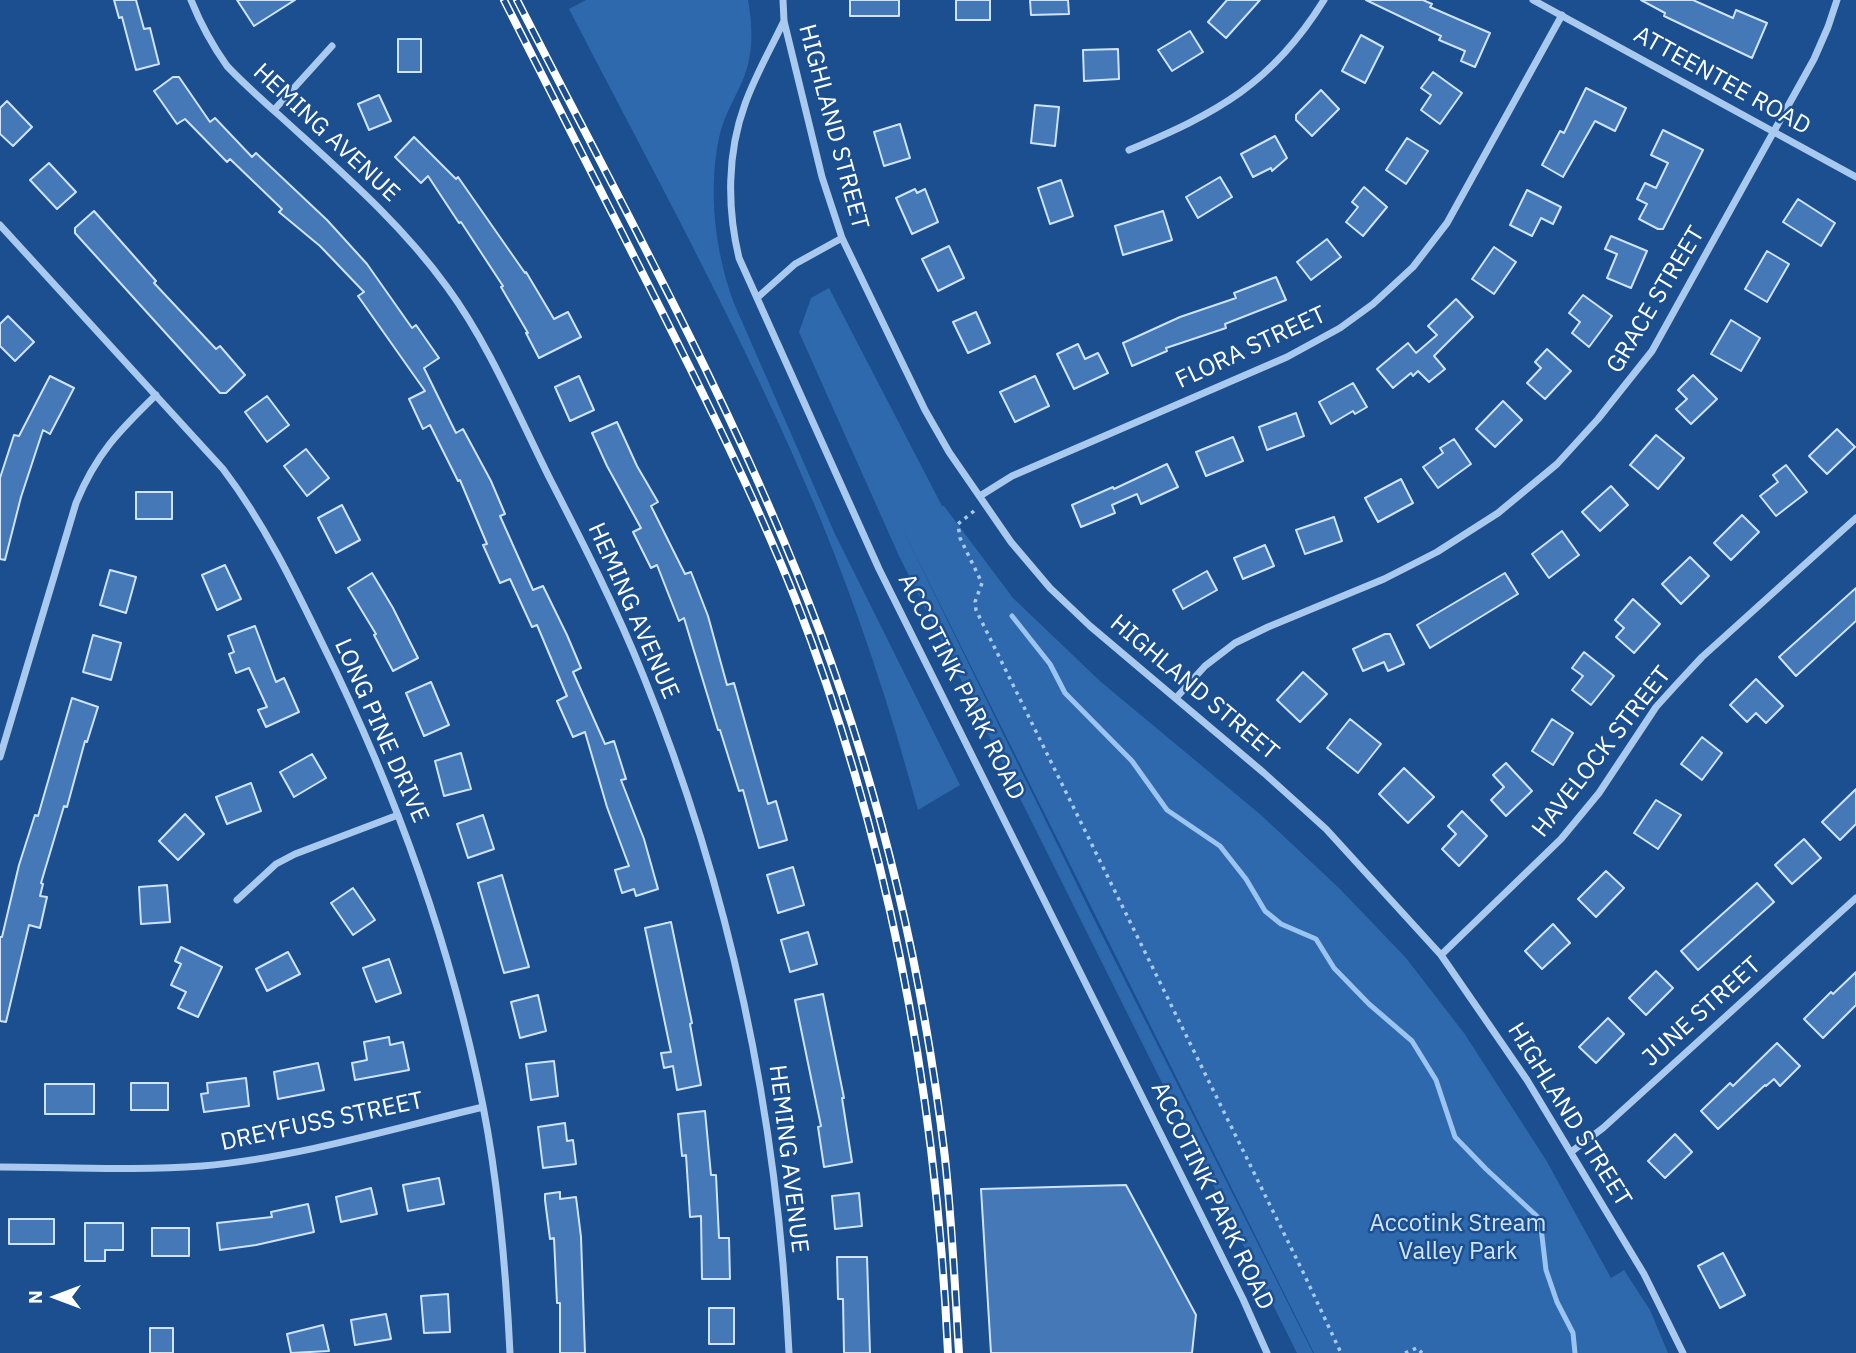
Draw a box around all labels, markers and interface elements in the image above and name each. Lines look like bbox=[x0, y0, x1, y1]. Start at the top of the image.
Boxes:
street label: HIGHLAND STREET bbox=[792, 21, 874, 233]
street label: ATTEENTEE ROAD bbox=[1629, 21, 1815, 141]
street label: HEMING AVENUE bbox=[247, 58, 405, 208]
street label: GRACE STREET bbox=[1601, 221, 1711, 379]
street label: FLORA STREET bbox=[1171, 301, 1331, 395]
street label: HEMING AVENUE bbox=[581, 519, 685, 703]
street label: ACCOTINK PARK ROAD bbox=[891, 569, 1031, 805]
street label: HIGHLAND STREET bbox=[1104, 609, 1284, 767]
street label: LONG PINE DRIVE bbox=[328, 635, 434, 827]
street label: HAVELOCK STREET bbox=[1526, 661, 1678, 843]
street label: JUNE STREET bbox=[1637, 951, 1767, 1073]
street label: HIGHLAND STREET bbox=[1501, 1018, 1637, 1212]
street label: HEMING AVENUE bbox=[762, 1063, 814, 1255]
street label: ACCOTINK PARK ROAD bbox=[1144, 1077, 1280, 1315]
street label: DREYFUSS STREET bbox=[218, 1086, 426, 1158]
park label: Accotink Stream Valley Park bbox=[1369, 1210, 1547, 1266]
north arrow bbox=[21, 1262, 91, 1332]
text: N bbox=[23, 1290, 47, 1304]

